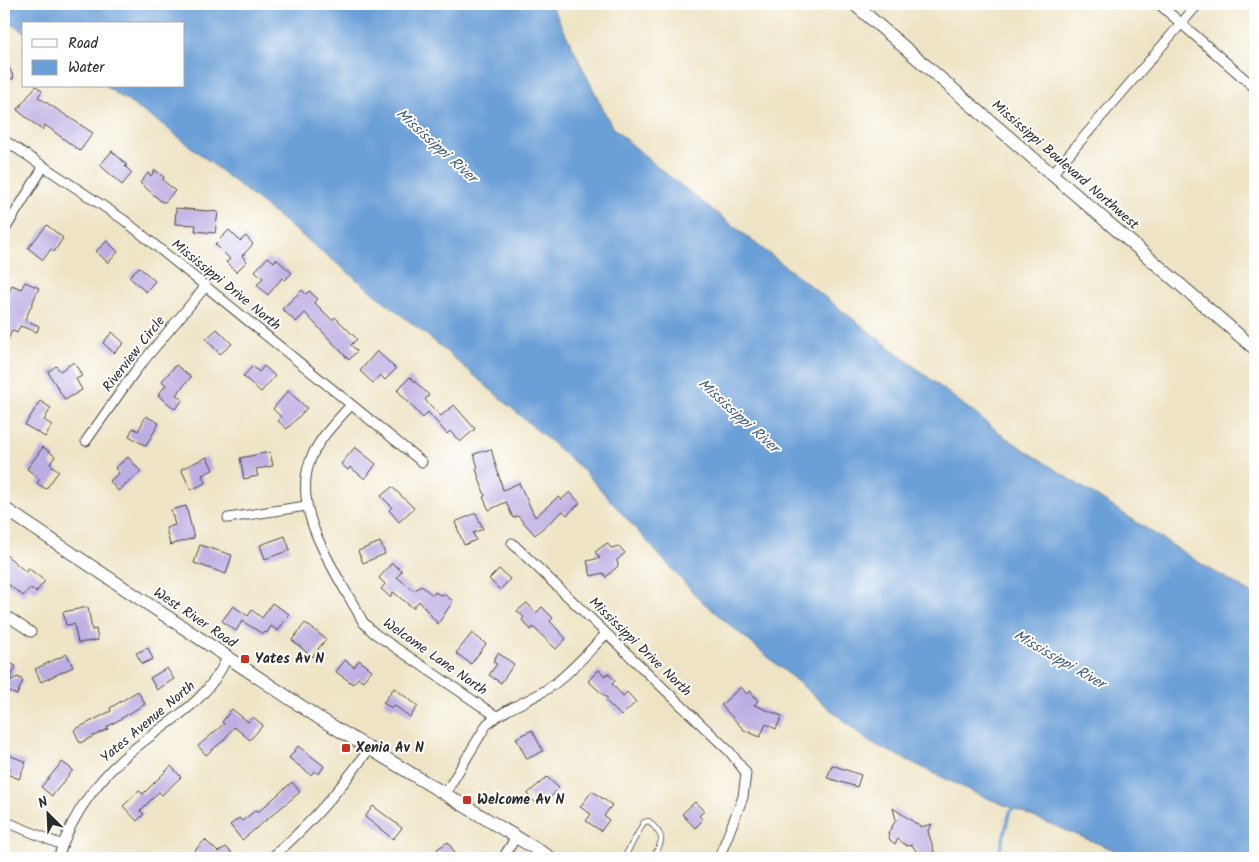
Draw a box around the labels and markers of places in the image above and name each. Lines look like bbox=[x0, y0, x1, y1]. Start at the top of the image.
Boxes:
place label: Yates Av N bbox=[255, 648, 324, 670]
marker: Yates Av N bbox=[239, 653, 251, 665]
place label: Xenia Av N bbox=[355, 737, 424, 759]
marker: Xenia Av N bbox=[340, 742, 352, 754]
place label: Welcome Av N bbox=[477, 789, 565, 811]
marker: Welcome Av N bbox=[461, 794, 473, 806]

